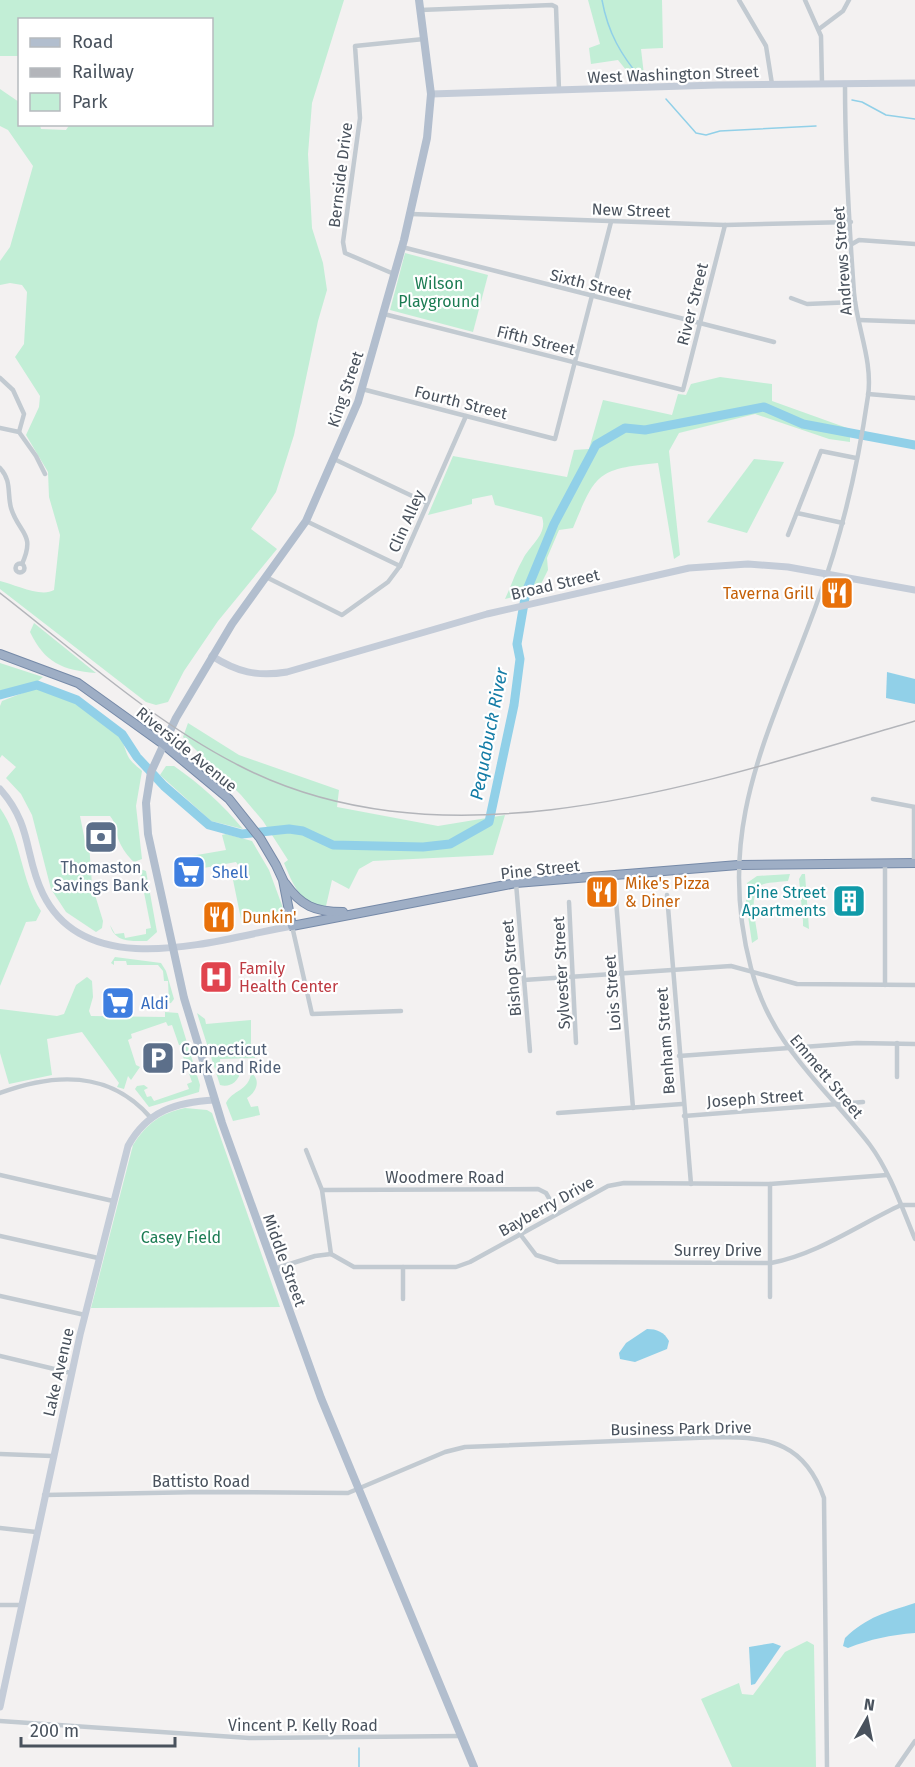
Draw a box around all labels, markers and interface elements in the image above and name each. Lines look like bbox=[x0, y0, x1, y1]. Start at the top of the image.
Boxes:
legend bbox=[18, 18, 213, 126]
text: Road bbox=[72, 31, 114, 53]
text: Railway bbox=[72, 61, 134, 83]
street label: West Washington Street bbox=[587, 62, 759, 87]
text: Park bbox=[72, 91, 108, 113]
street label: Bernside Drive bbox=[325, 121, 356, 229]
street label: New Street bbox=[591, 200, 671, 221]
street label: Andrews Street bbox=[829, 206, 856, 316]
street label: River Street bbox=[673, 261, 712, 347]
street label: Sixth Street bbox=[548, 265, 634, 304]
park label: Wilson Playground bbox=[398, 274, 480, 311]
street label: Fifth Street bbox=[495, 322, 577, 359]
street label: King Street bbox=[324, 348, 367, 430]
street label: Fourth Street bbox=[413, 382, 509, 423]
street label: Clin Alley bbox=[384, 487, 429, 555]
street label: Broad Street bbox=[509, 565, 602, 604]
restaurant icon: Taverna Grill bbox=[819, 575, 855, 611]
place label: Taverna Grill bbox=[723, 584, 814, 603]
water label: Pequabuck River bbox=[465, 665, 513, 802]
street label: Riverside Avenue bbox=[132, 703, 241, 796]
bank icon: Thomaston Savings Bank bbox=[83, 819, 119, 855]
supermarket icon: Shell bbox=[171, 854, 207, 890]
street label: Pine Street bbox=[499, 856, 581, 883]
place label: Thomaston Savings Bank bbox=[54, 858, 149, 895]
place label: Shell bbox=[212, 863, 249, 882]
restaurant icon: Mike's Pizza & Diner bbox=[584, 874, 620, 910]
place label: Mike's Pizza & Diner bbox=[625, 874, 710, 911]
place label: Pine Street Apartments bbox=[742, 883, 826, 920]
building icon: Pine Street Apartments bbox=[831, 883, 867, 919]
restaurant icon: Dunkin' bbox=[201, 899, 237, 935]
place label: Dunkin' bbox=[242, 908, 296, 927]
street label: Sylvester Street bbox=[549, 916, 574, 1030]
street label: Bishop Street bbox=[498, 918, 525, 1017]
street label: Lois Street bbox=[600, 954, 625, 1032]
hospital icon: Family Health Center bbox=[198, 959, 234, 995]
place label: Family Health Center bbox=[239, 959, 339, 996]
supermarket icon: Aldi bbox=[100, 985, 136, 1021]
street label: Benham Street bbox=[652, 987, 679, 1095]
place label: Aldi bbox=[141, 994, 169, 1013]
street label: Emmett Street bbox=[786, 1030, 867, 1122]
parking icon: Connecticut Park and Ride bbox=[140, 1040, 176, 1076]
place label: Connecticut Park and Ride bbox=[181, 1040, 281, 1077]
street label: Joseph Street bbox=[706, 1086, 804, 1111]
street label: Woodmere Road bbox=[385, 1168, 505, 1187]
street label: Bayberry Drive bbox=[495, 1172, 597, 1241]
street label: Middle Street bbox=[259, 1211, 310, 1309]
park label: Casey Field bbox=[141, 1228, 221, 1247]
street label: Surrey Drive bbox=[674, 1241, 762, 1260]
street label: Lake Avenue bbox=[39, 1326, 78, 1418]
street label: Business Park Drive bbox=[610, 1418, 752, 1439]
street label: Battisto Road bbox=[152, 1472, 250, 1491]
north arrow bbox=[837, 1689, 897, 1749]
text: N bbox=[863, 1694, 876, 1715]
scale bar bbox=[21, 1710, 176, 1748]
street label: Vincent P. Kelly Road bbox=[228, 1716, 378, 1735]
text: 200 m bbox=[30, 1720, 79, 1742]

